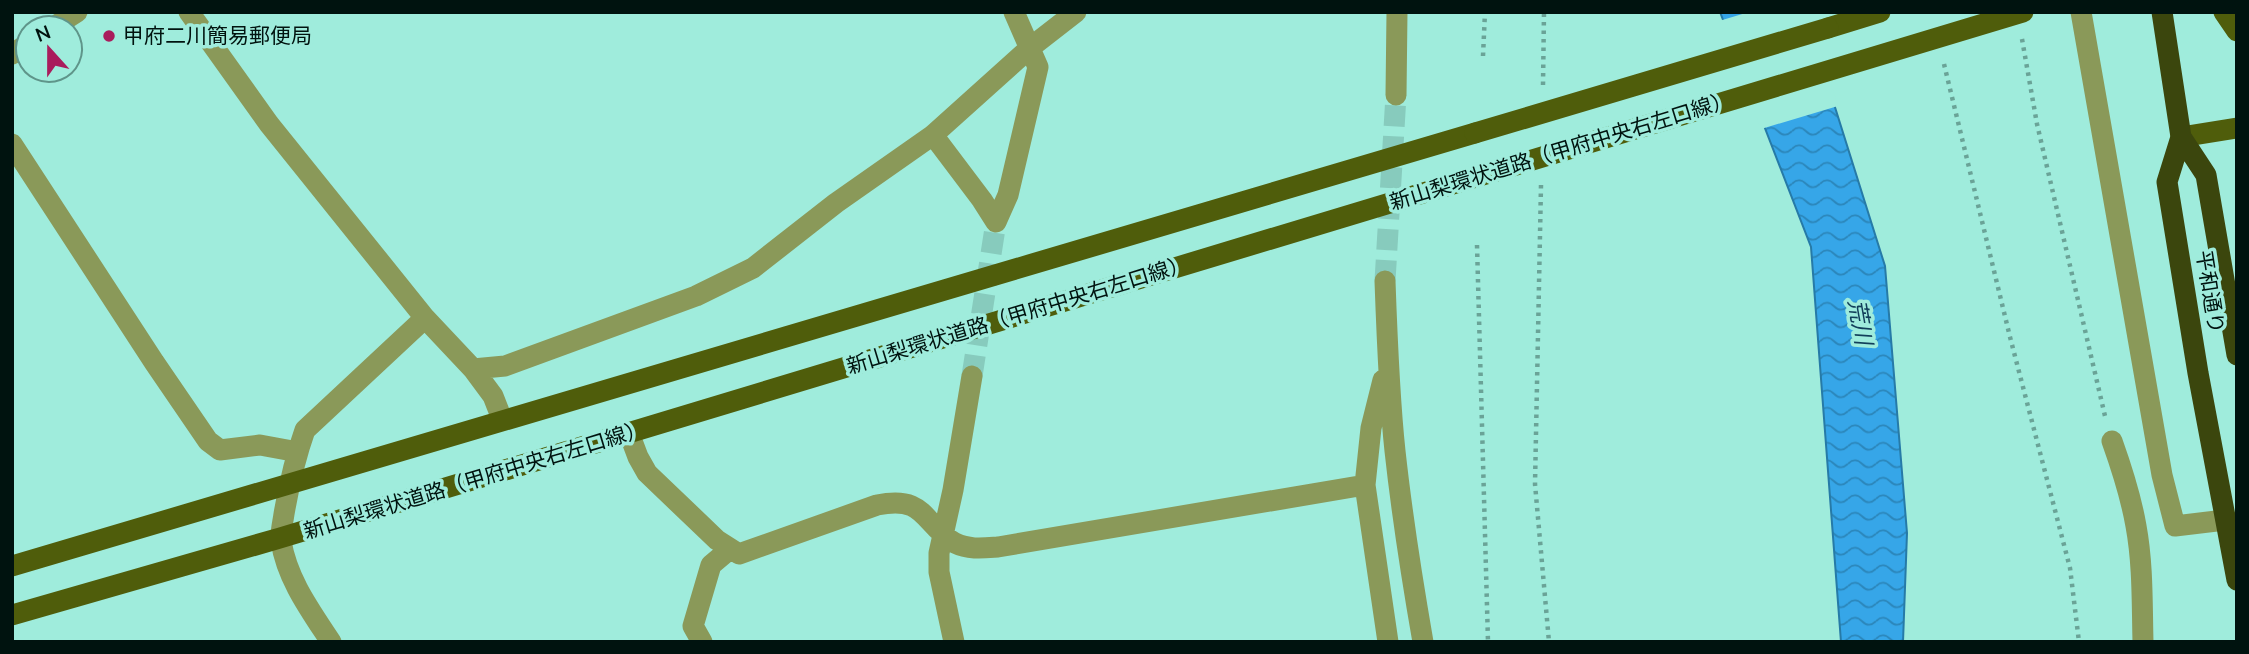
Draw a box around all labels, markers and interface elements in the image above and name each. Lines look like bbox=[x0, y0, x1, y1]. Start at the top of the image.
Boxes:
north arrow bbox=[14, 14, 84, 84]
text: N bbox=[32, 19, 55, 49]
place label: 甲府二川簡易郵便局 bbox=[123, 22, 312, 50]
marker: 甲府二川簡易郵便局 bbox=[101, 28, 117, 44]
street label: 新山梨環状道路（甲府中央右左口線） bbox=[1386, 85, 1736, 217]
street label: 平和通り bbox=[2190, 248, 2230, 336]
street label: 新山梨環状道路（甲府中央右左口線） bbox=[843, 249, 1193, 381]
water label: 荒川 bbox=[1841, 297, 1880, 350]
street label: 新山梨環状道路（甲府中央右左口線） bbox=[300, 414, 650, 546]

